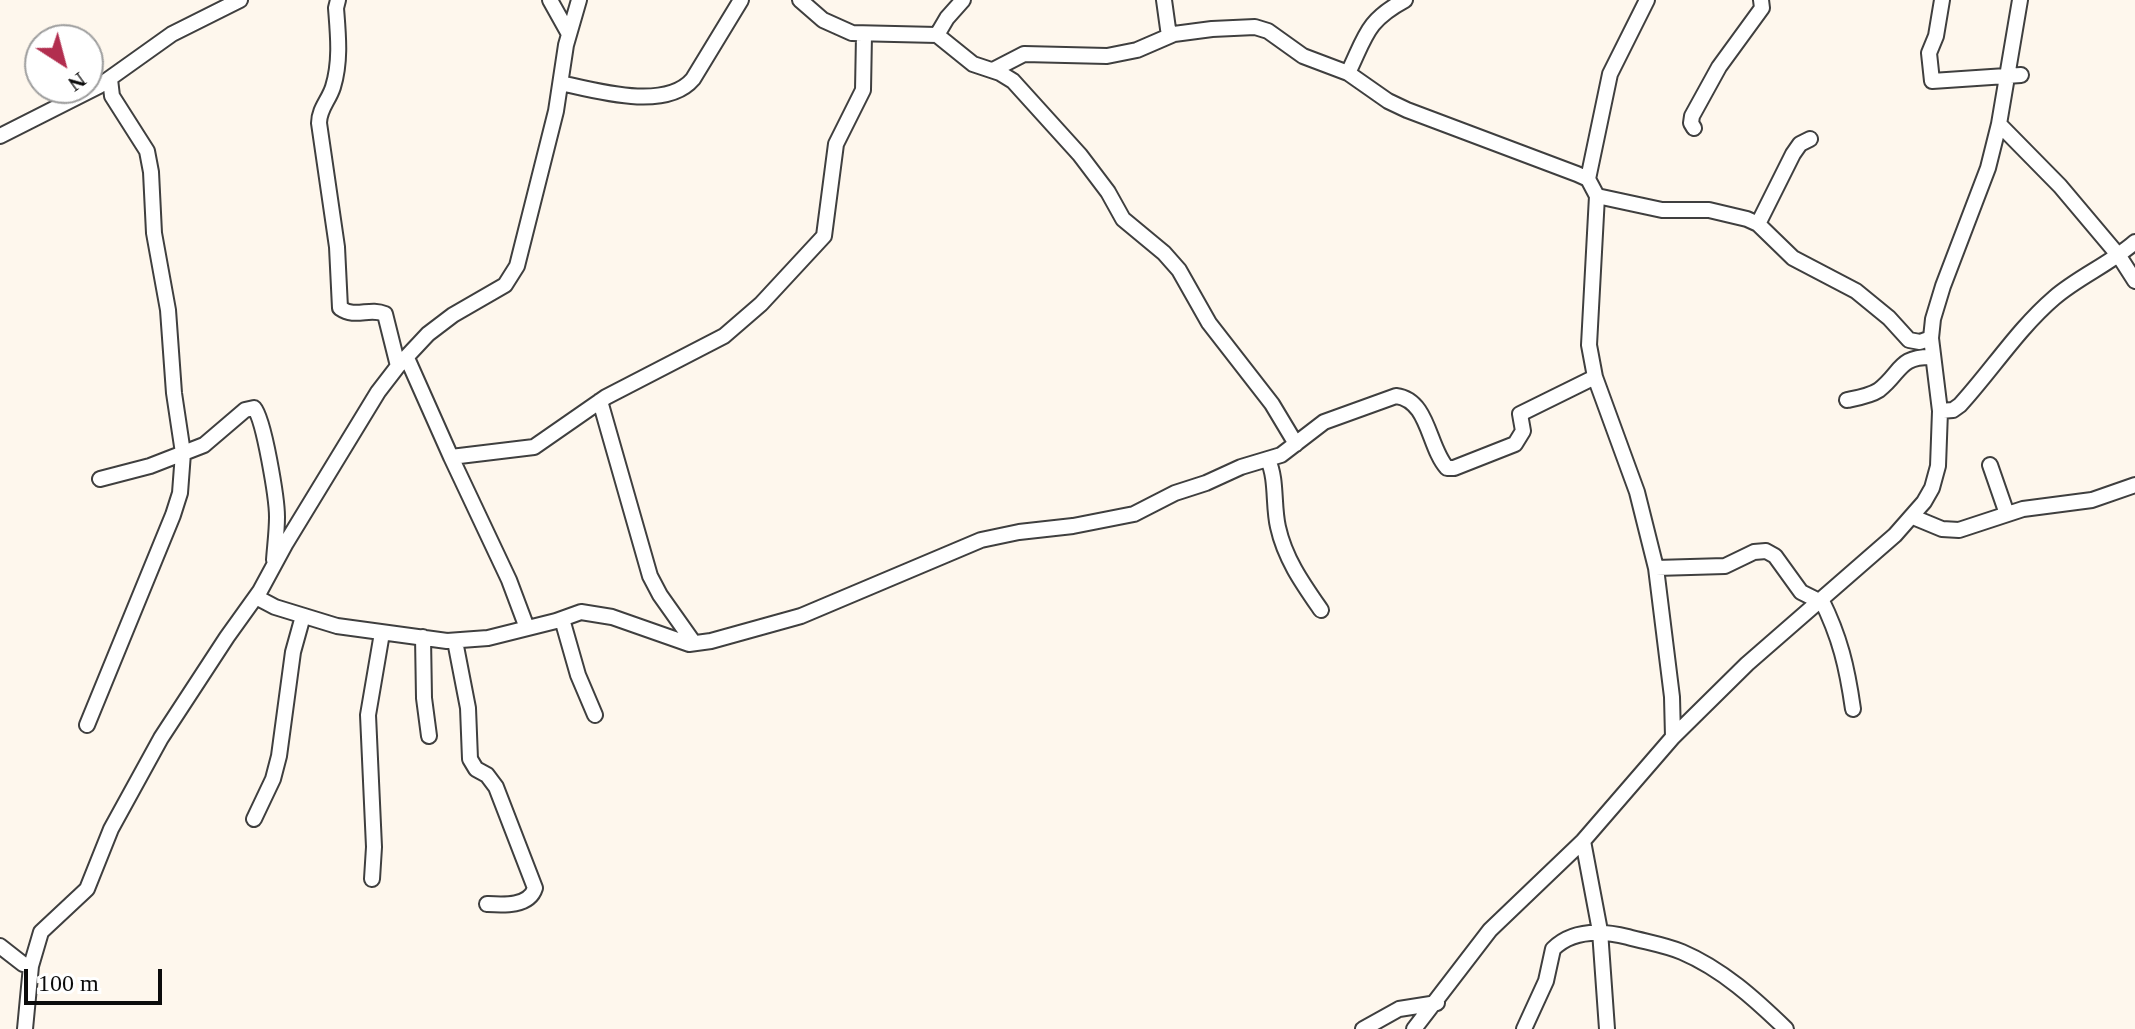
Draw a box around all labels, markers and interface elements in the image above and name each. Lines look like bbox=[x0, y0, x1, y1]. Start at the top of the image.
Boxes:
north arrow bbox=[24, 24, 104, 104]
text: N bbox=[63, 67, 91, 97]
scale bar bbox=[28, 953, 166, 1003]
text: 100 m bbox=[38, 970, 99, 996]

